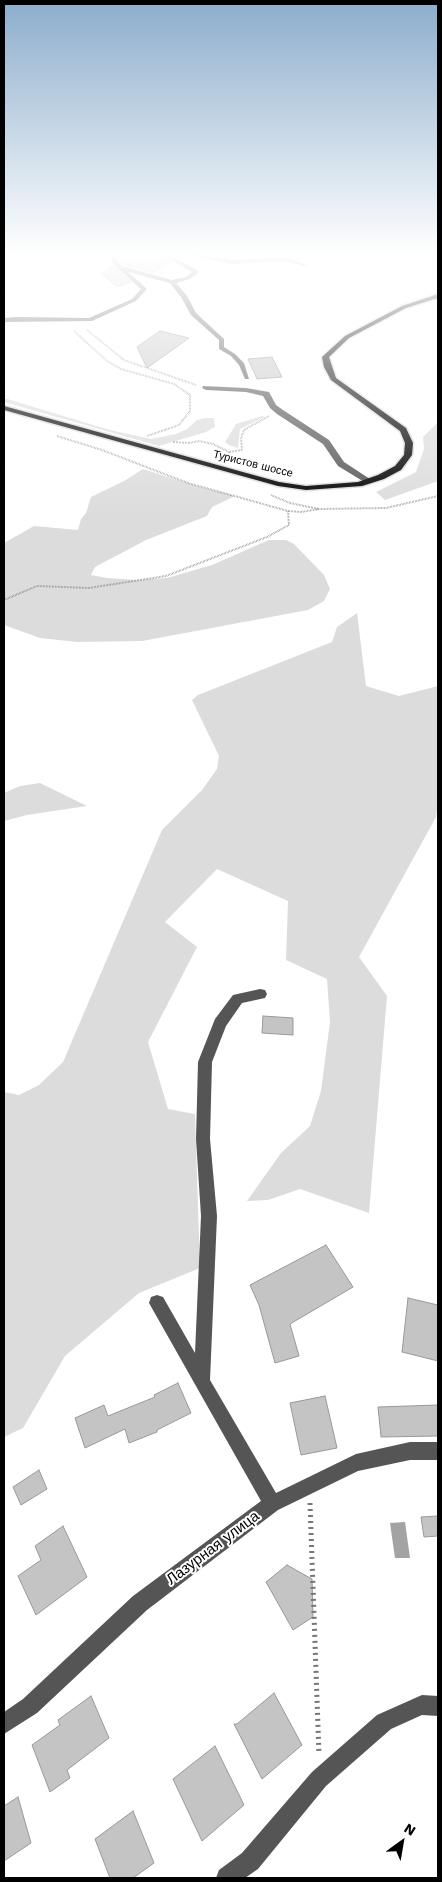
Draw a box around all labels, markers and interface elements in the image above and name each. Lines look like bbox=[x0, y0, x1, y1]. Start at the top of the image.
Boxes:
street label: Туристов шоссе bbox=[212, 448, 294, 480]
street label: Лазурная улица bbox=[163, 1507, 263, 1589]
north arrow bbox=[377, 1817, 427, 1867]
text: N bbox=[401, 1820, 419, 1839]

